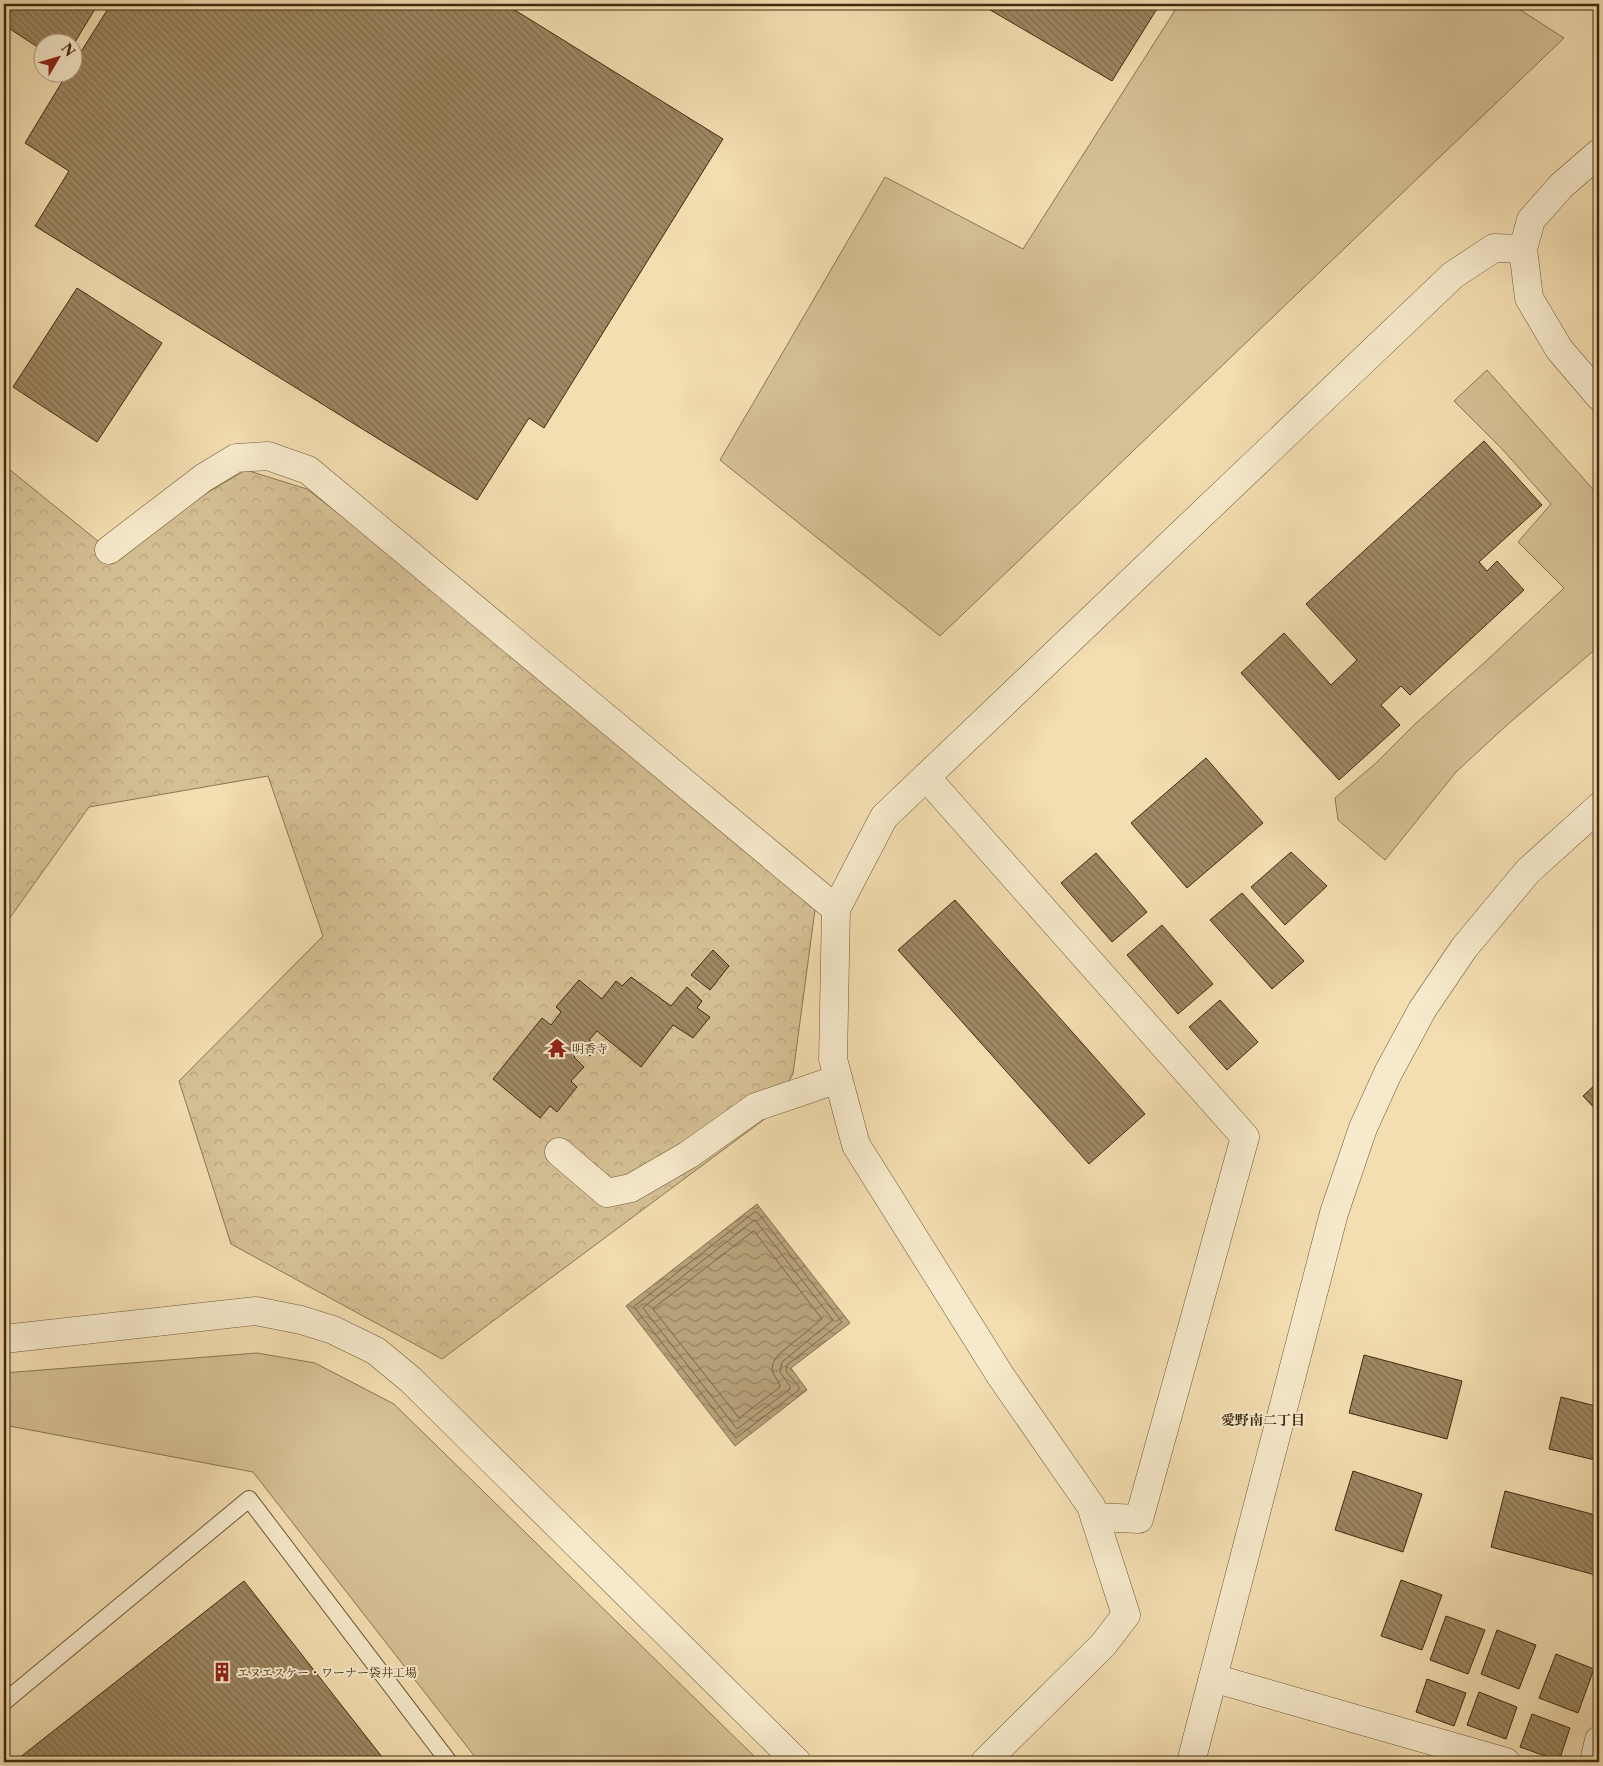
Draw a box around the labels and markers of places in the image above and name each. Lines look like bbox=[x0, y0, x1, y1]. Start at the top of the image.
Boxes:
temple icon: 明香寺 bbox=[546, 1037, 568, 1059]
place label: 明香寺 bbox=[572, 1041, 608, 1056]
building icon: エヌエスケー・ワーナー袋井工場 bbox=[211, 1661, 233, 1683]
place label: エヌエスケー・ワーナー袋井工場 bbox=[237, 1665, 417, 1680]

